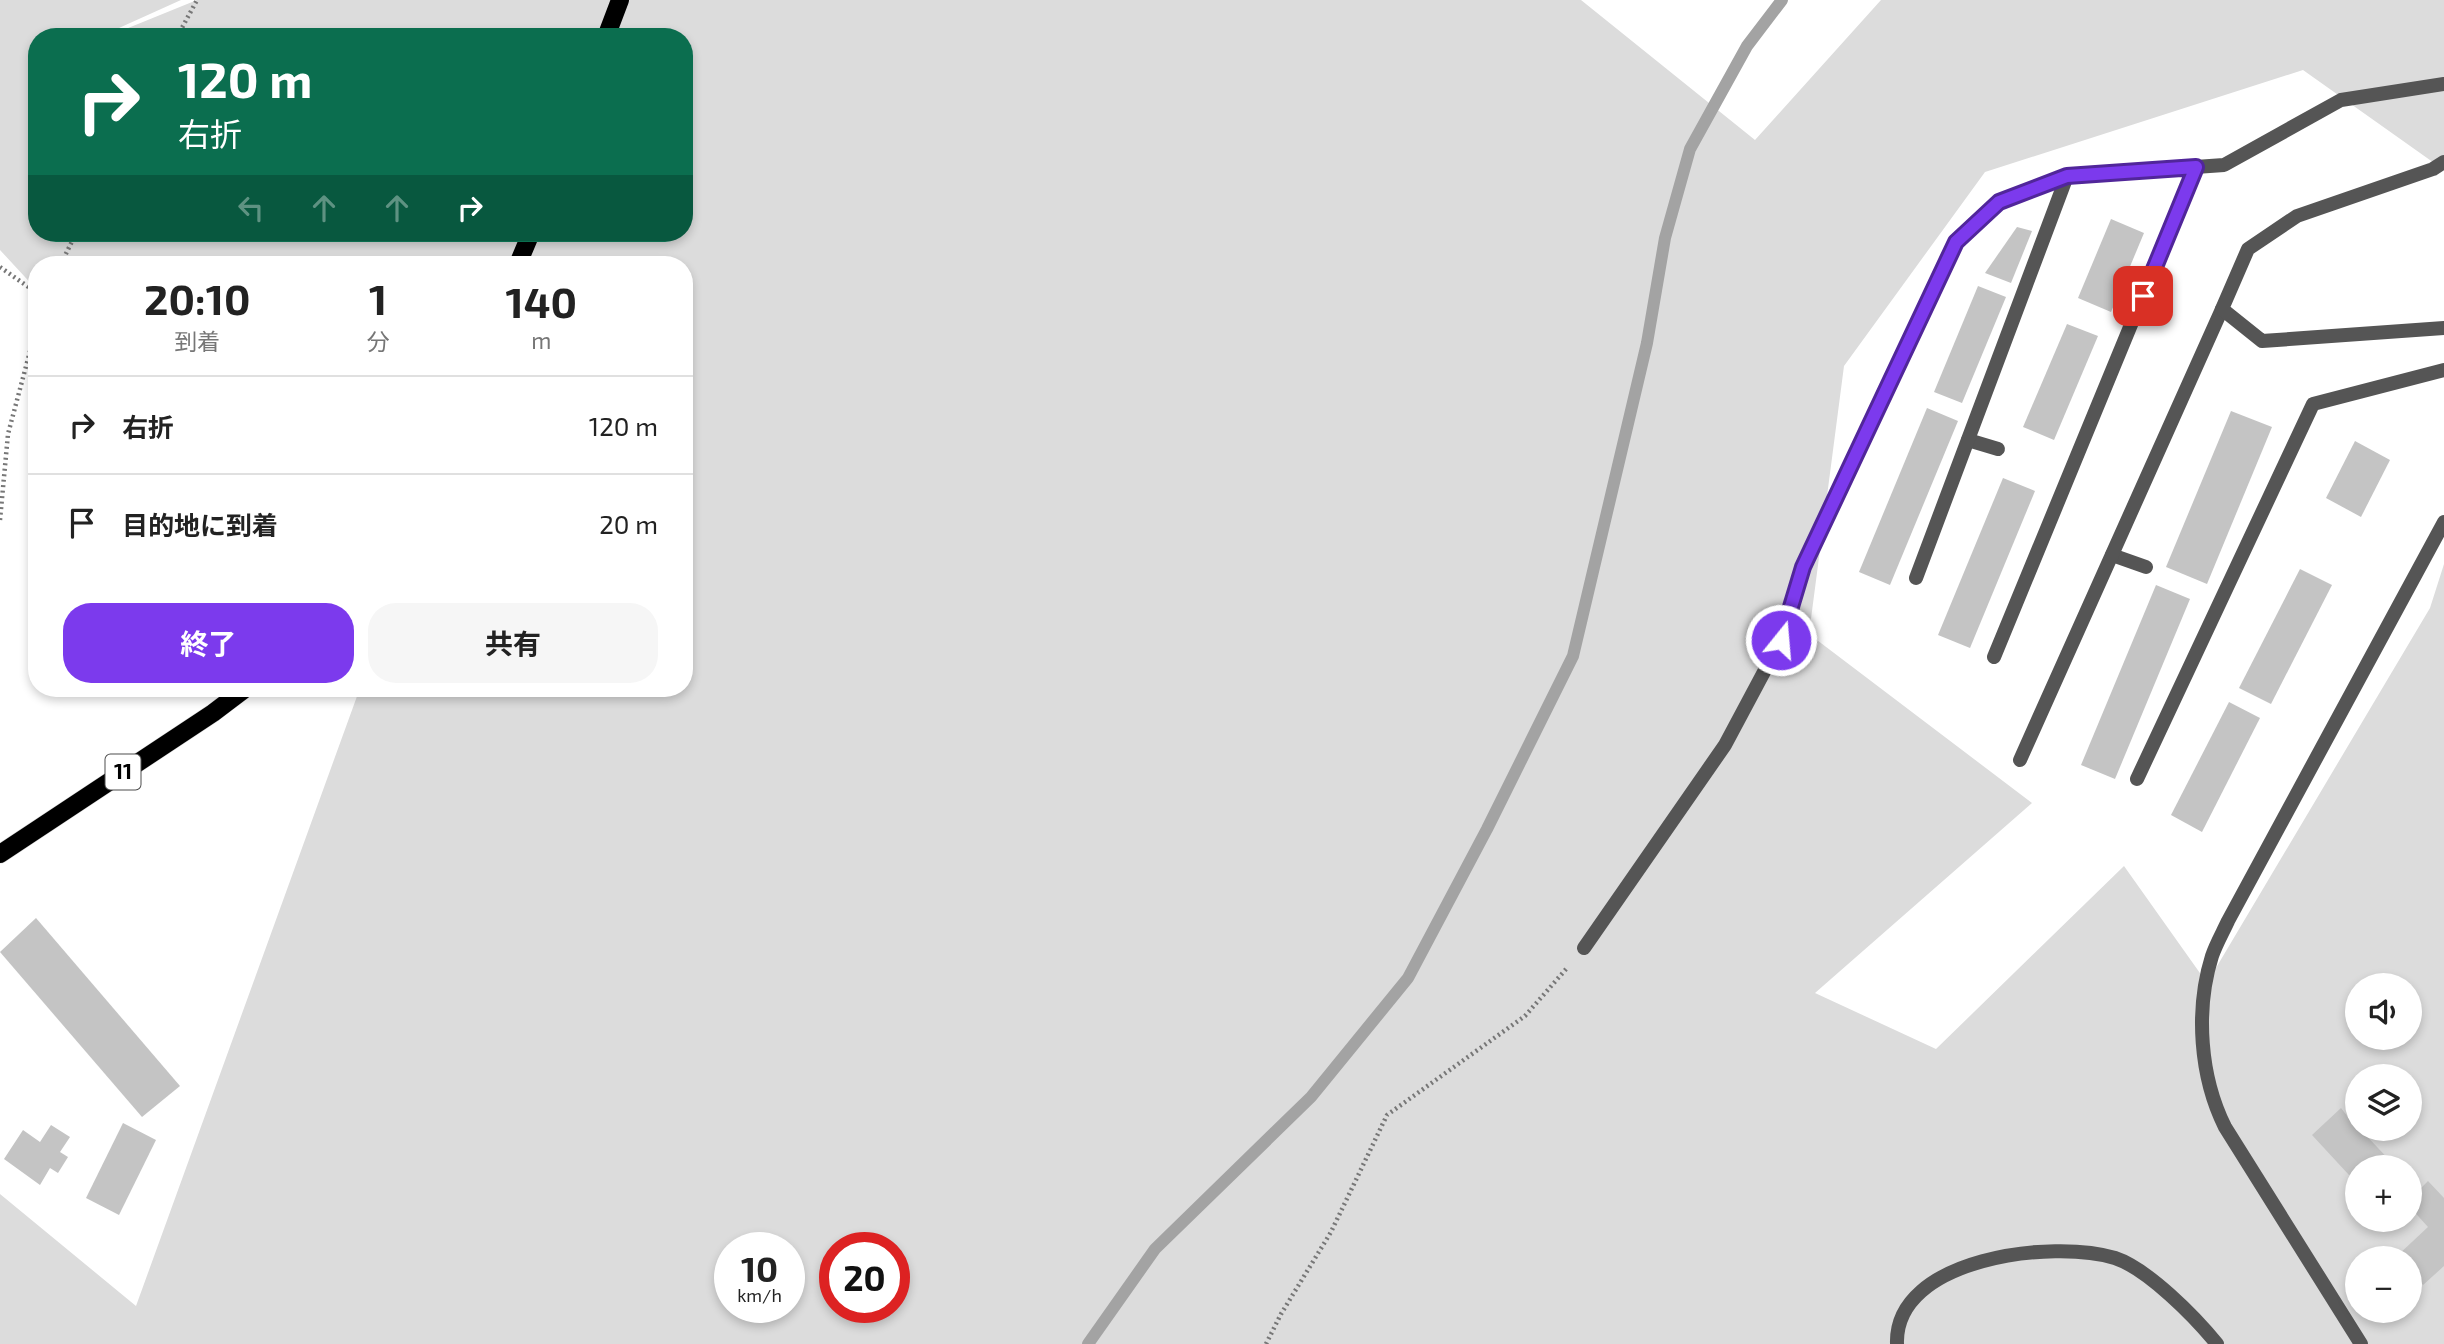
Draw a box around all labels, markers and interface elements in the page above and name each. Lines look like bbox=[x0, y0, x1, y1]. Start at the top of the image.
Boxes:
text: 120 m bbox=[178, 49, 312, 108]
icon: right bbox=[63, 56, 154, 147]
text: 右折 bbox=[178, 114, 242, 152]
icon: left bbox=[232, 189, 270, 227]
icon: ahead bbox=[305, 189, 343, 227]
icon: ahead bbox=[378, 189, 416, 227]
icon: right bbox=[451, 189, 489, 227]
pin bbox=[2113, 266, 2173, 326]
text: 20:10 bbox=[144, 273, 250, 323]
text: 1 bbox=[369, 273, 387, 323]
text: 140 bbox=[506, 276, 577, 326]
icon: arrive bbox=[2124, 277, 2162, 315]
text: m bbox=[531, 326, 551, 354]
text: 到着 bbox=[174, 327, 220, 355]
text: 分 bbox=[366, 327, 389, 355]
icon: right bbox=[63, 406, 101, 444]
text: 120 m bbox=[589, 410, 658, 441]
text: 右折 bbox=[122, 411, 174, 442]
icon: arrive bbox=[63, 504, 101, 542]
text: 20 m bbox=[599, 508, 658, 539]
text: 目的地に到着 bbox=[122, 509, 278, 540]
button: 終了 bbox=[63, 603, 354, 683]
button: 共有 bbox=[368, 603, 658, 683]
position arrow bbox=[1744, 603, 1818, 677]
road number: 11 bbox=[106, 754, 140, 790]
map controls bbox=[2345, 973, 2422, 1323]
button: sound bbox=[2345, 973, 2422, 1050]
button: layers bbox=[2345, 1064, 2422, 1141]
button: + bbox=[2345, 1155, 2422, 1232]
speed limit sign: 20 bbox=[819, 1232, 910, 1323]
button: − bbox=[2345, 1246, 2422, 1323]
text: 10 bbox=[741, 1247, 778, 1289]
text: km/h bbox=[737, 1284, 782, 1306]

